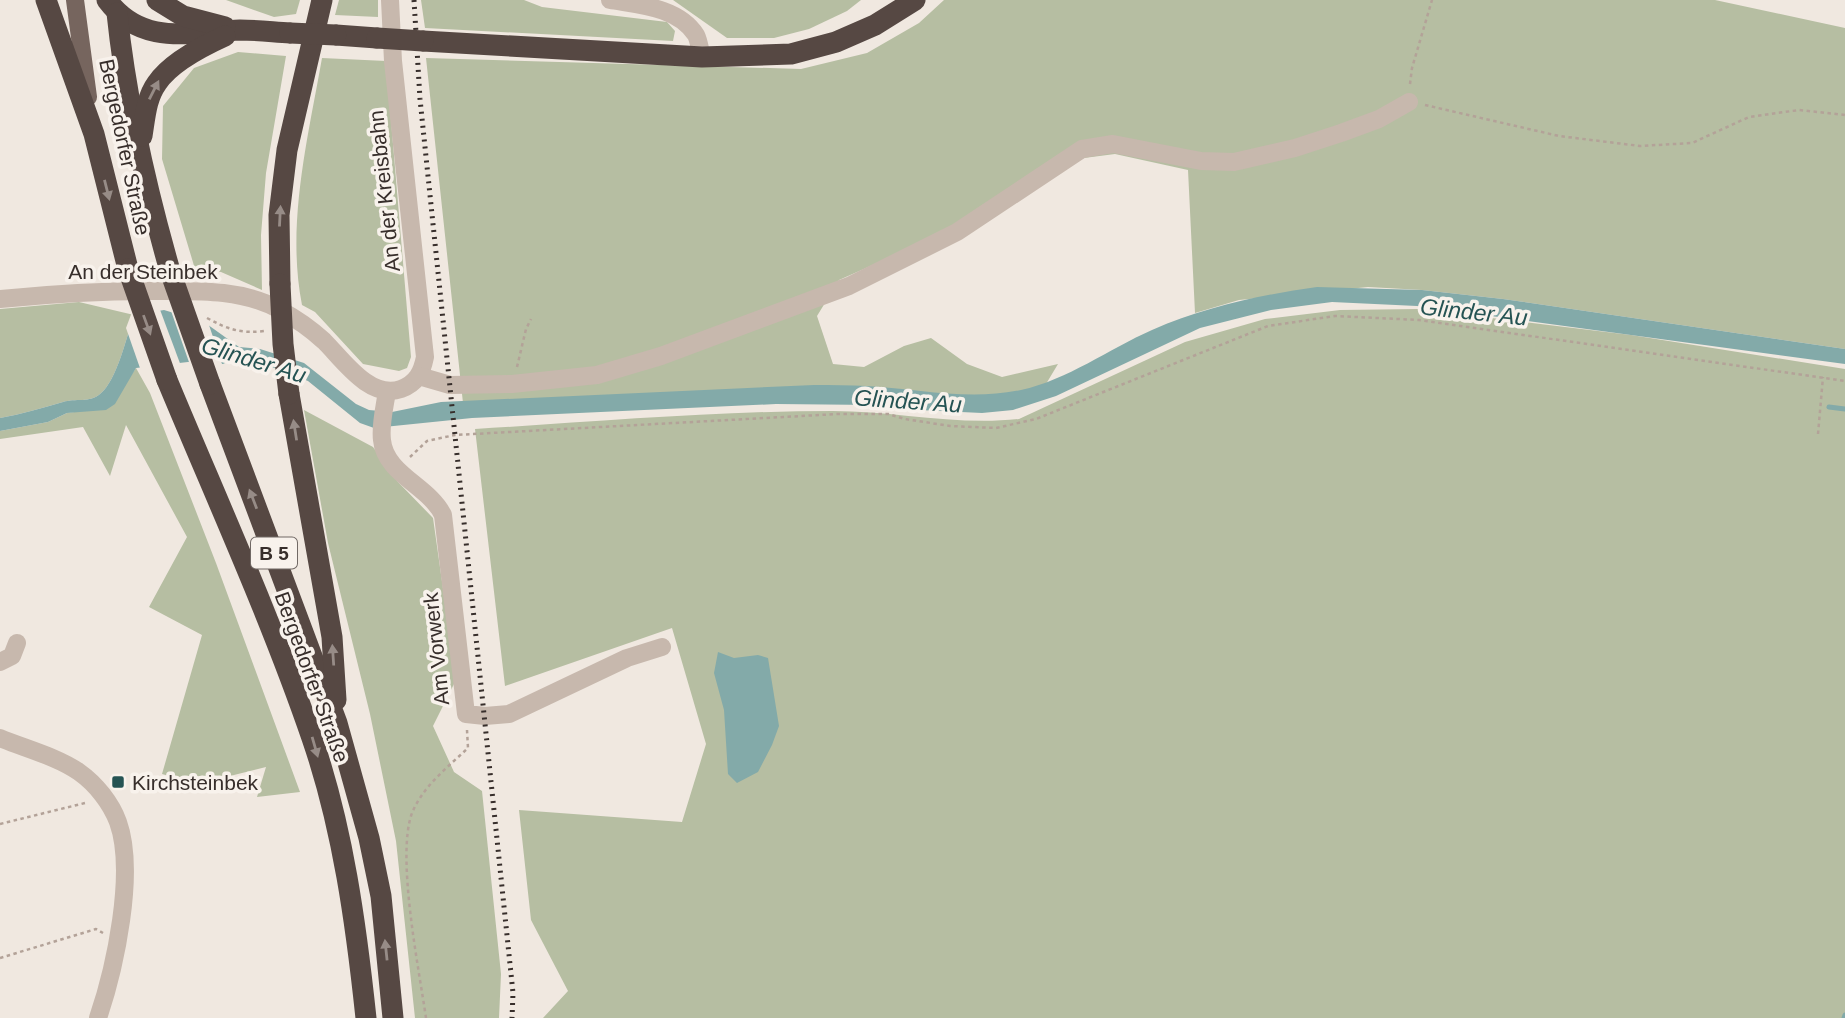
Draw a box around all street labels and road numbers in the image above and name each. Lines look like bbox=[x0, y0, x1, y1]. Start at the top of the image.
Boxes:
street label: Bergedorfer Straße bbox=[95, 57, 155, 237]
street label: An der Kreisbahn bbox=[364, 109, 404, 273]
street label: An der Steinbek bbox=[68, 260, 218, 283]
road number: B 5 bbox=[251, 538, 297, 568]
street label: Bergedorfer Straße bbox=[270, 589, 354, 765]
street label: Am Vorwerk bbox=[419, 591, 453, 706]

